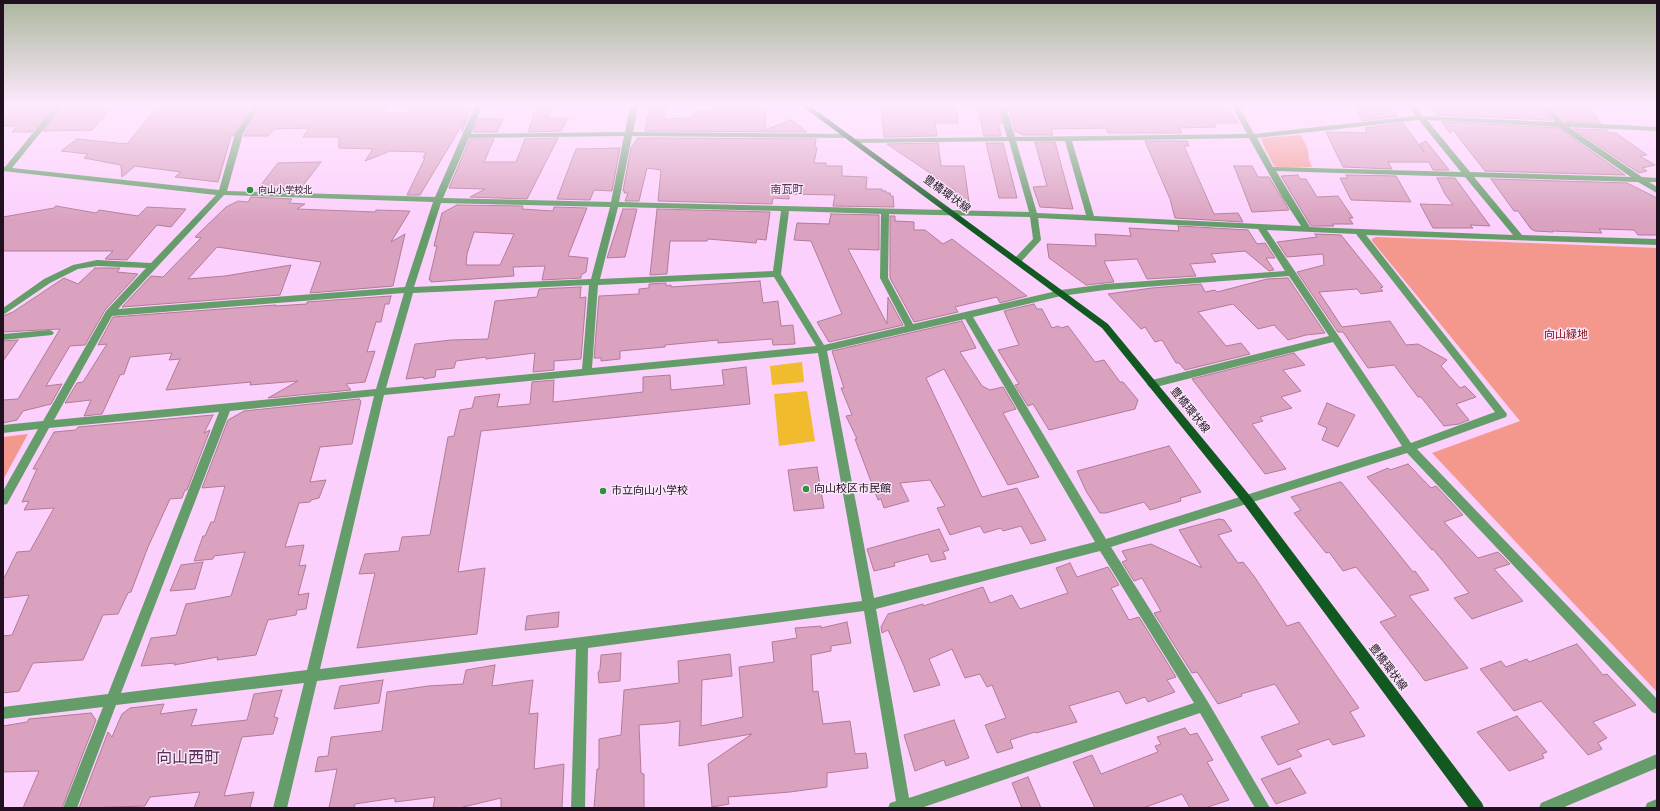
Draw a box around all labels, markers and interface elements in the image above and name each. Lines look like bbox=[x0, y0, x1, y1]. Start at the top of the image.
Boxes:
street label: 豊橋環状線 bbox=[921, 172, 973, 216]
district label: 南瓦町 bbox=[771, 183, 803, 197]
marker: 向山小学校北 bbox=[245, 185, 255, 195]
place label: 向山小学校北 bbox=[258, 185, 312, 195]
park label: 向山緑地 bbox=[1544, 328, 1588, 342]
street label: 豊橋環状線 bbox=[1168, 384, 1212, 436]
place label: 向山校区市民館 bbox=[814, 482, 891, 496]
place label: 市立向山小学校 bbox=[611, 484, 688, 498]
marker: 向山校区市民館 bbox=[801, 484, 811, 494]
marker: 市立向山小学校 bbox=[598, 486, 608, 496]
street label: 豊橋環状線 bbox=[1366, 641, 1410, 693]
district label: 向山西町 bbox=[156, 748, 220, 768]

